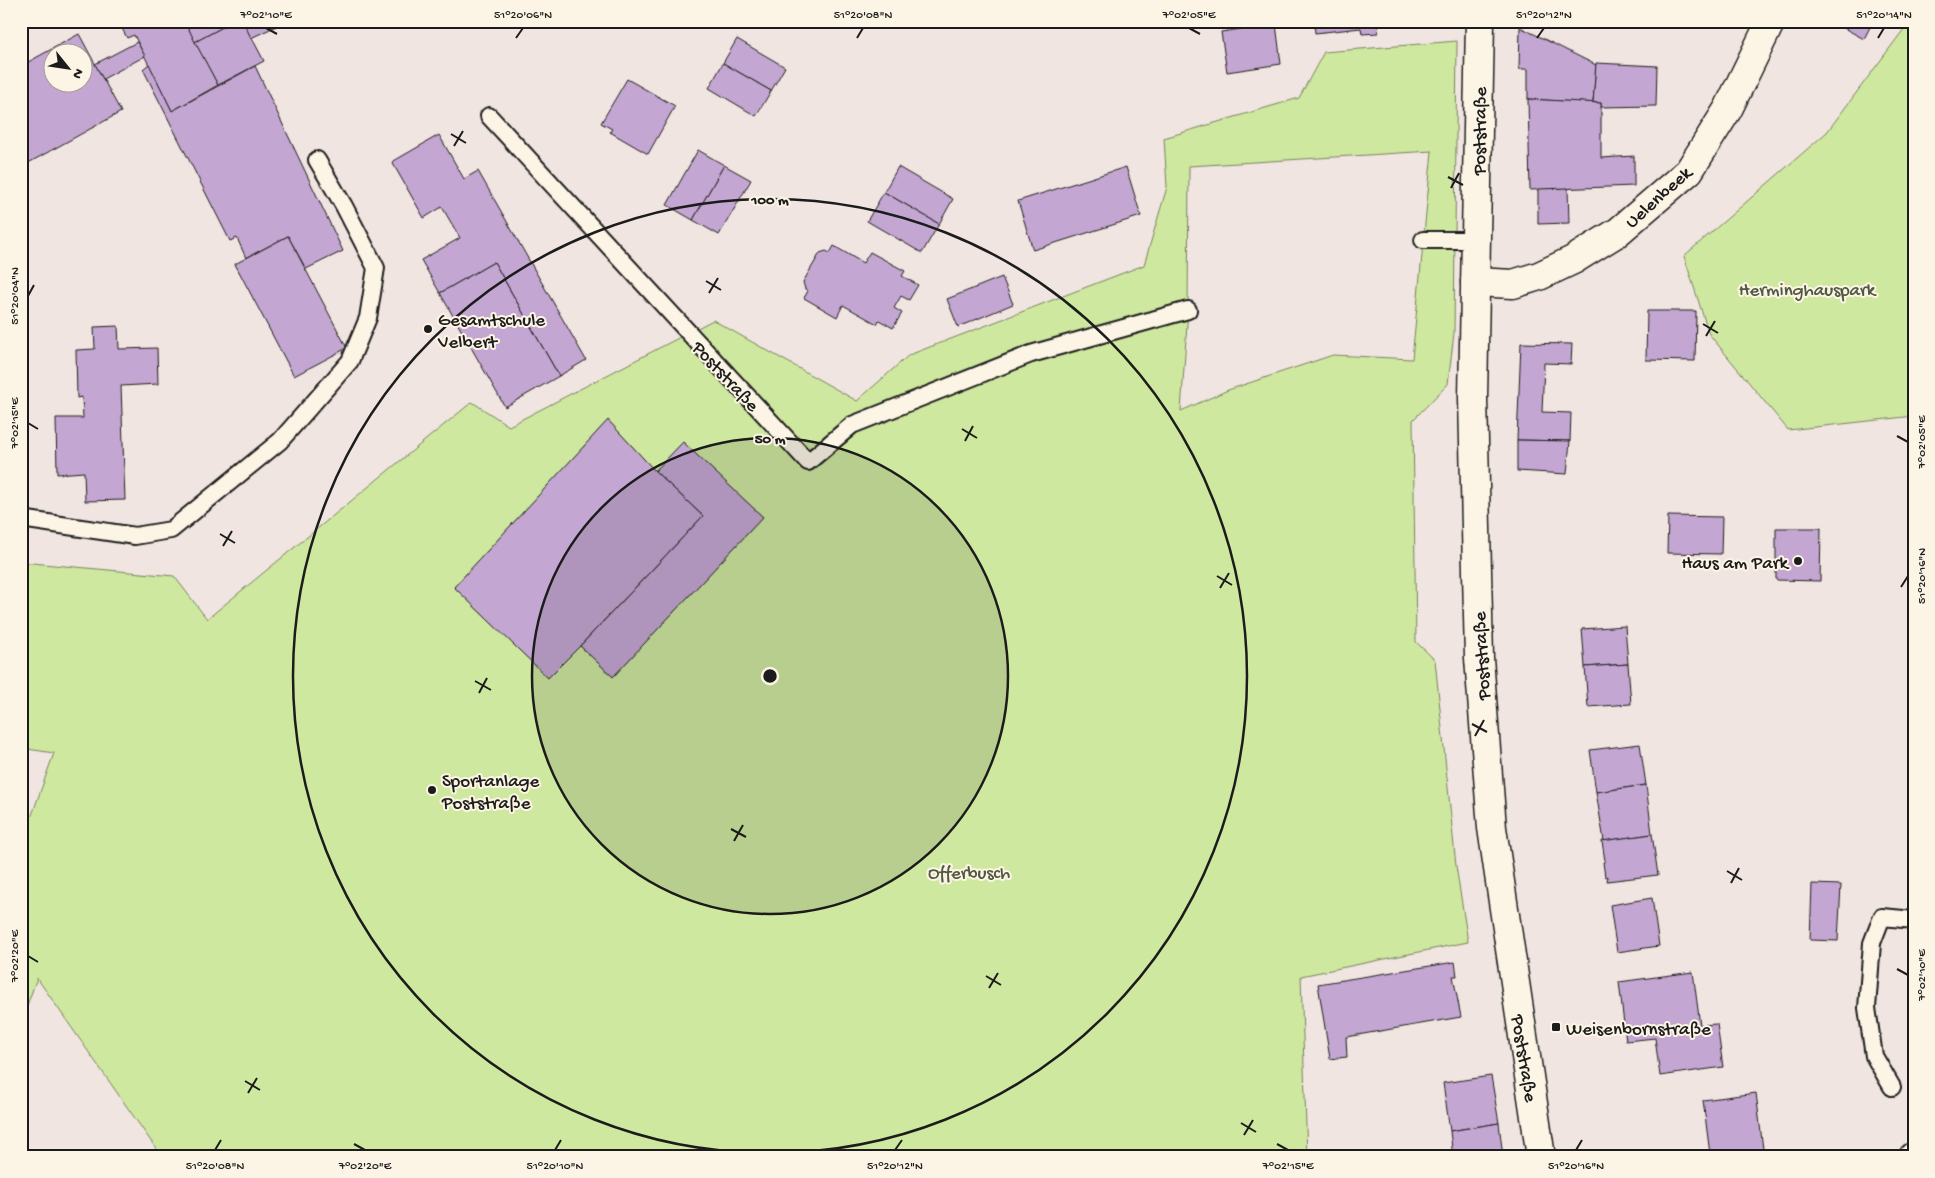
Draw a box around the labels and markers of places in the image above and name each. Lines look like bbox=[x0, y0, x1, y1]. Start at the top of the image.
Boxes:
place label: Gesamtschule Velbert bbox=[437, 310, 545, 355]
marker: Gesamtschule Velbert bbox=[422, 323, 434, 335]
place label: Haus am Park bbox=[1681, 553, 1790, 576]
marker: Haus am Park bbox=[1792, 555, 1804, 567]
centre of rings bbox=[761, 667, 779, 685]
place label: Sportanlage Poststraße bbox=[441, 771, 540, 816]
marker: Sportanlage Poststraße bbox=[426, 784, 438, 796]
place label: Weisenbornstraße bbox=[1566, 1019, 1711, 1042]
marker: Weisenbornstraße bbox=[1550, 1021, 1562, 1033]

